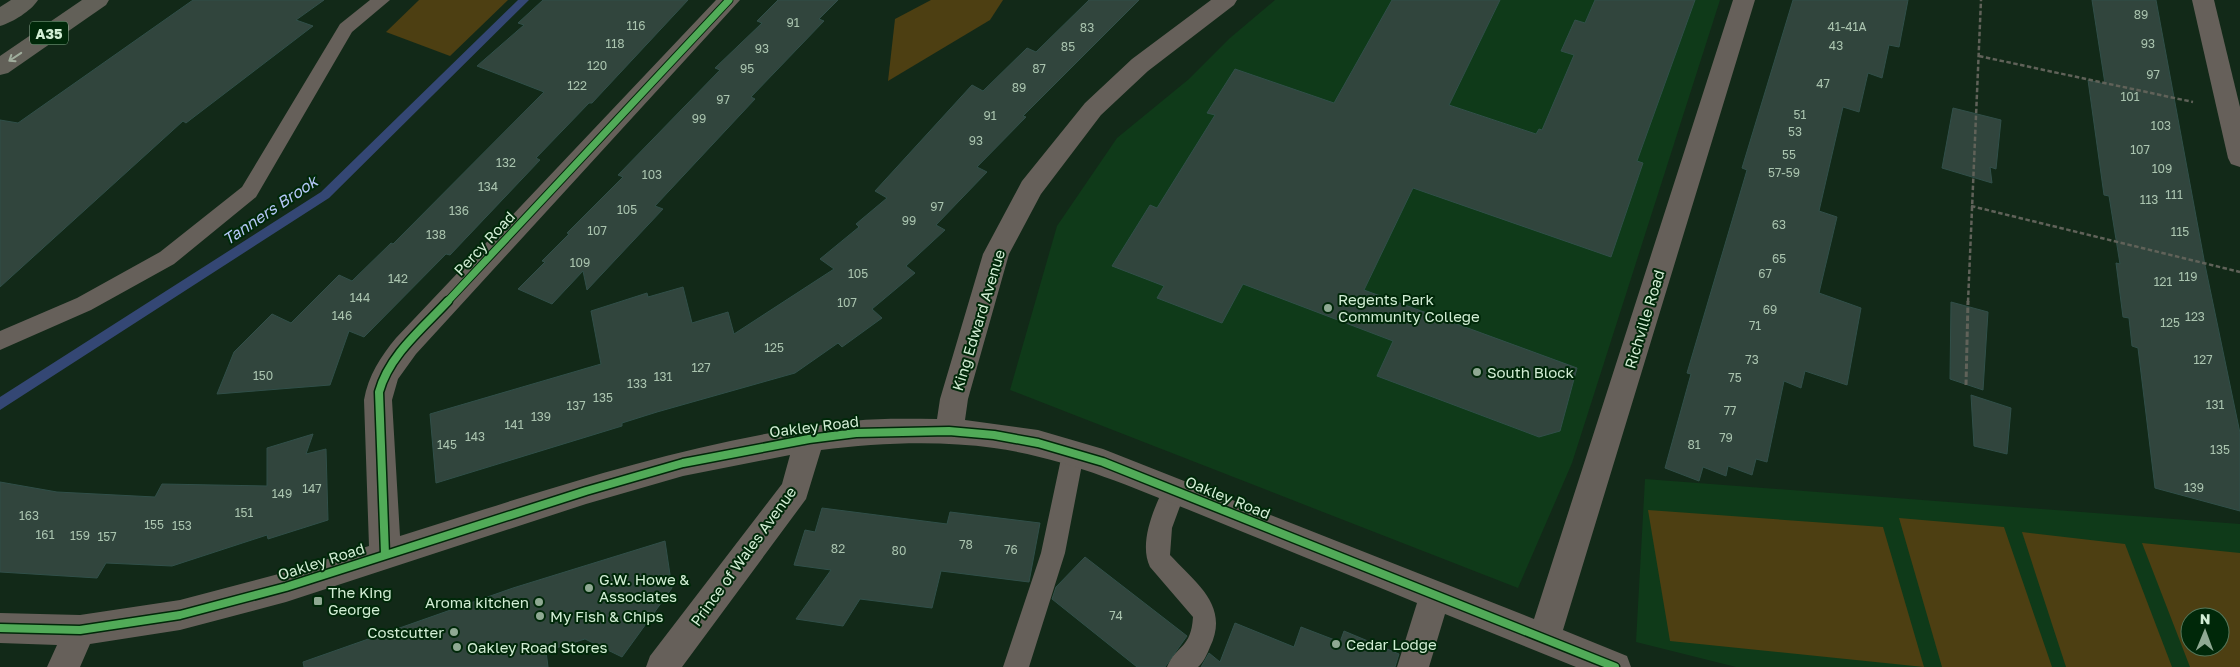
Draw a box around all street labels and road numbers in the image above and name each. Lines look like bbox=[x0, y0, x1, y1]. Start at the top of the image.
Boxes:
road number: A35 bbox=[30, 22, 68, 44]
street label: Percy Road bbox=[450, 207, 518, 279]
street label: King Edward Avenue bbox=[948, 247, 1008, 393]
street label: Richville Road bbox=[1620, 267, 1668, 371]
street label: Oakley Road bbox=[768, 412, 860, 440]
street label: Oakley Road bbox=[1183, 472, 1273, 522]
street label: Prince of Wales Avenue bbox=[686, 483, 800, 629]
street label: Oakley Road bbox=[275, 539, 367, 583]

